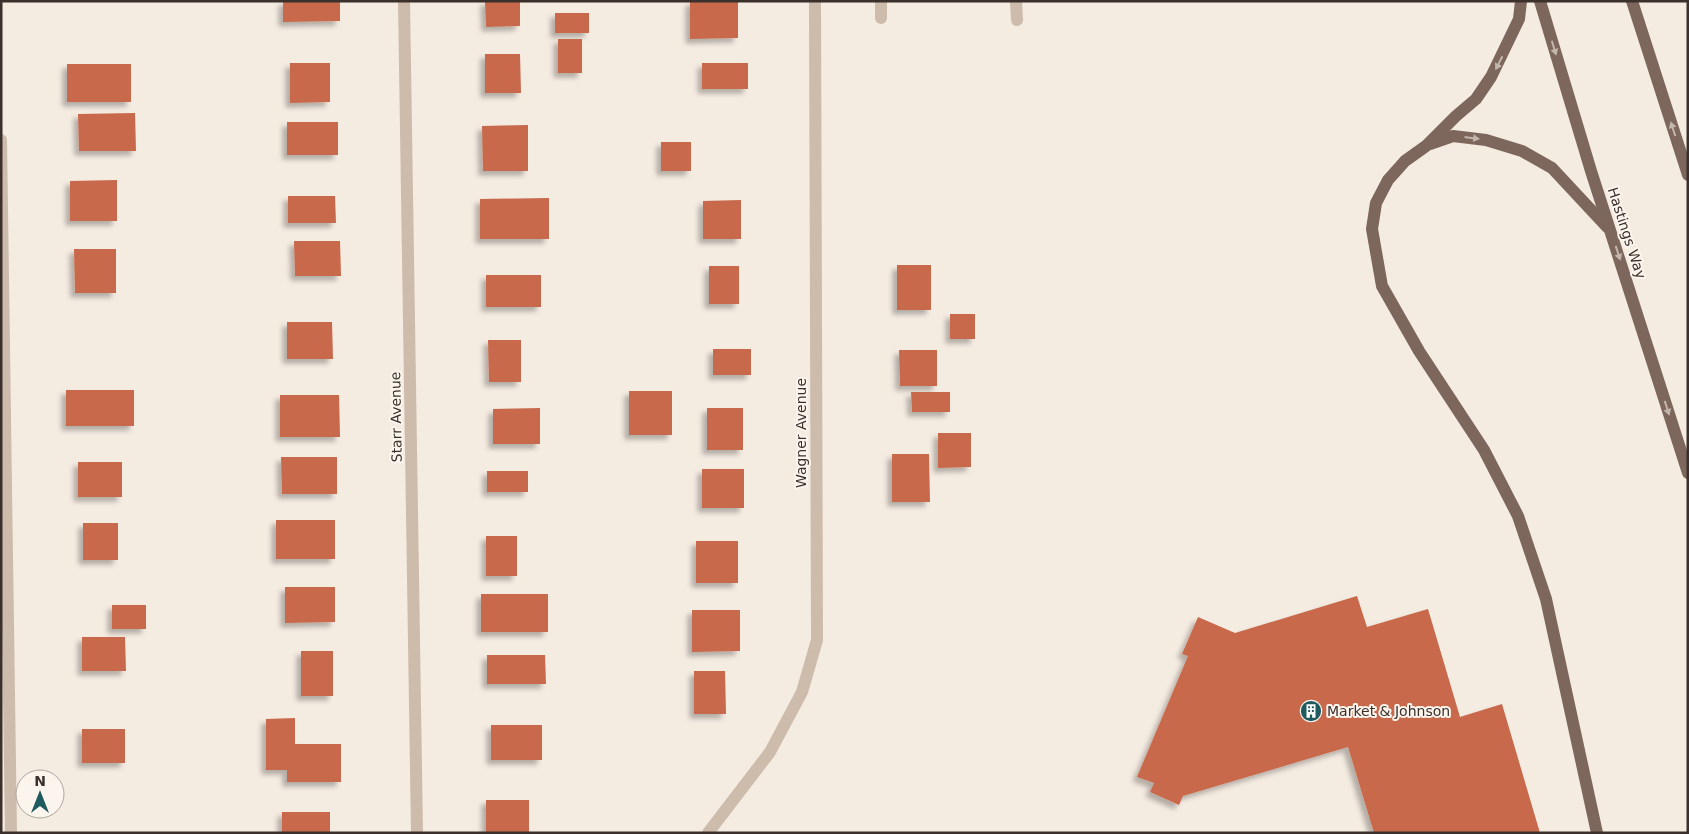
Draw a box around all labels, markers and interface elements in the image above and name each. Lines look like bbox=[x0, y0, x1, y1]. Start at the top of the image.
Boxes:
one-way arrow bbox=[1551, 41, 1559, 56]
one-way arrow bbox=[1495, 56, 1503, 70]
one-way arrow bbox=[1669, 121, 1677, 136]
one-way arrow bbox=[1465, 134, 1481, 142]
street label: Hastings Way bbox=[1605, 185, 1649, 281]
one-way arrow bbox=[1614, 246, 1622, 261]
street label: Starr Avenue bbox=[387, 372, 405, 462]
street label: Wagner Avenue bbox=[793, 378, 809, 488]
one-way arrow bbox=[1664, 401, 1671, 416]
building icon: Market & Johnson bbox=[1299, 699, 1323, 723]
place label: Market & Johnson bbox=[1327, 703, 1450, 719]
north arrow bbox=[15, 769, 65, 819]
text: N bbox=[34, 773, 46, 789]

